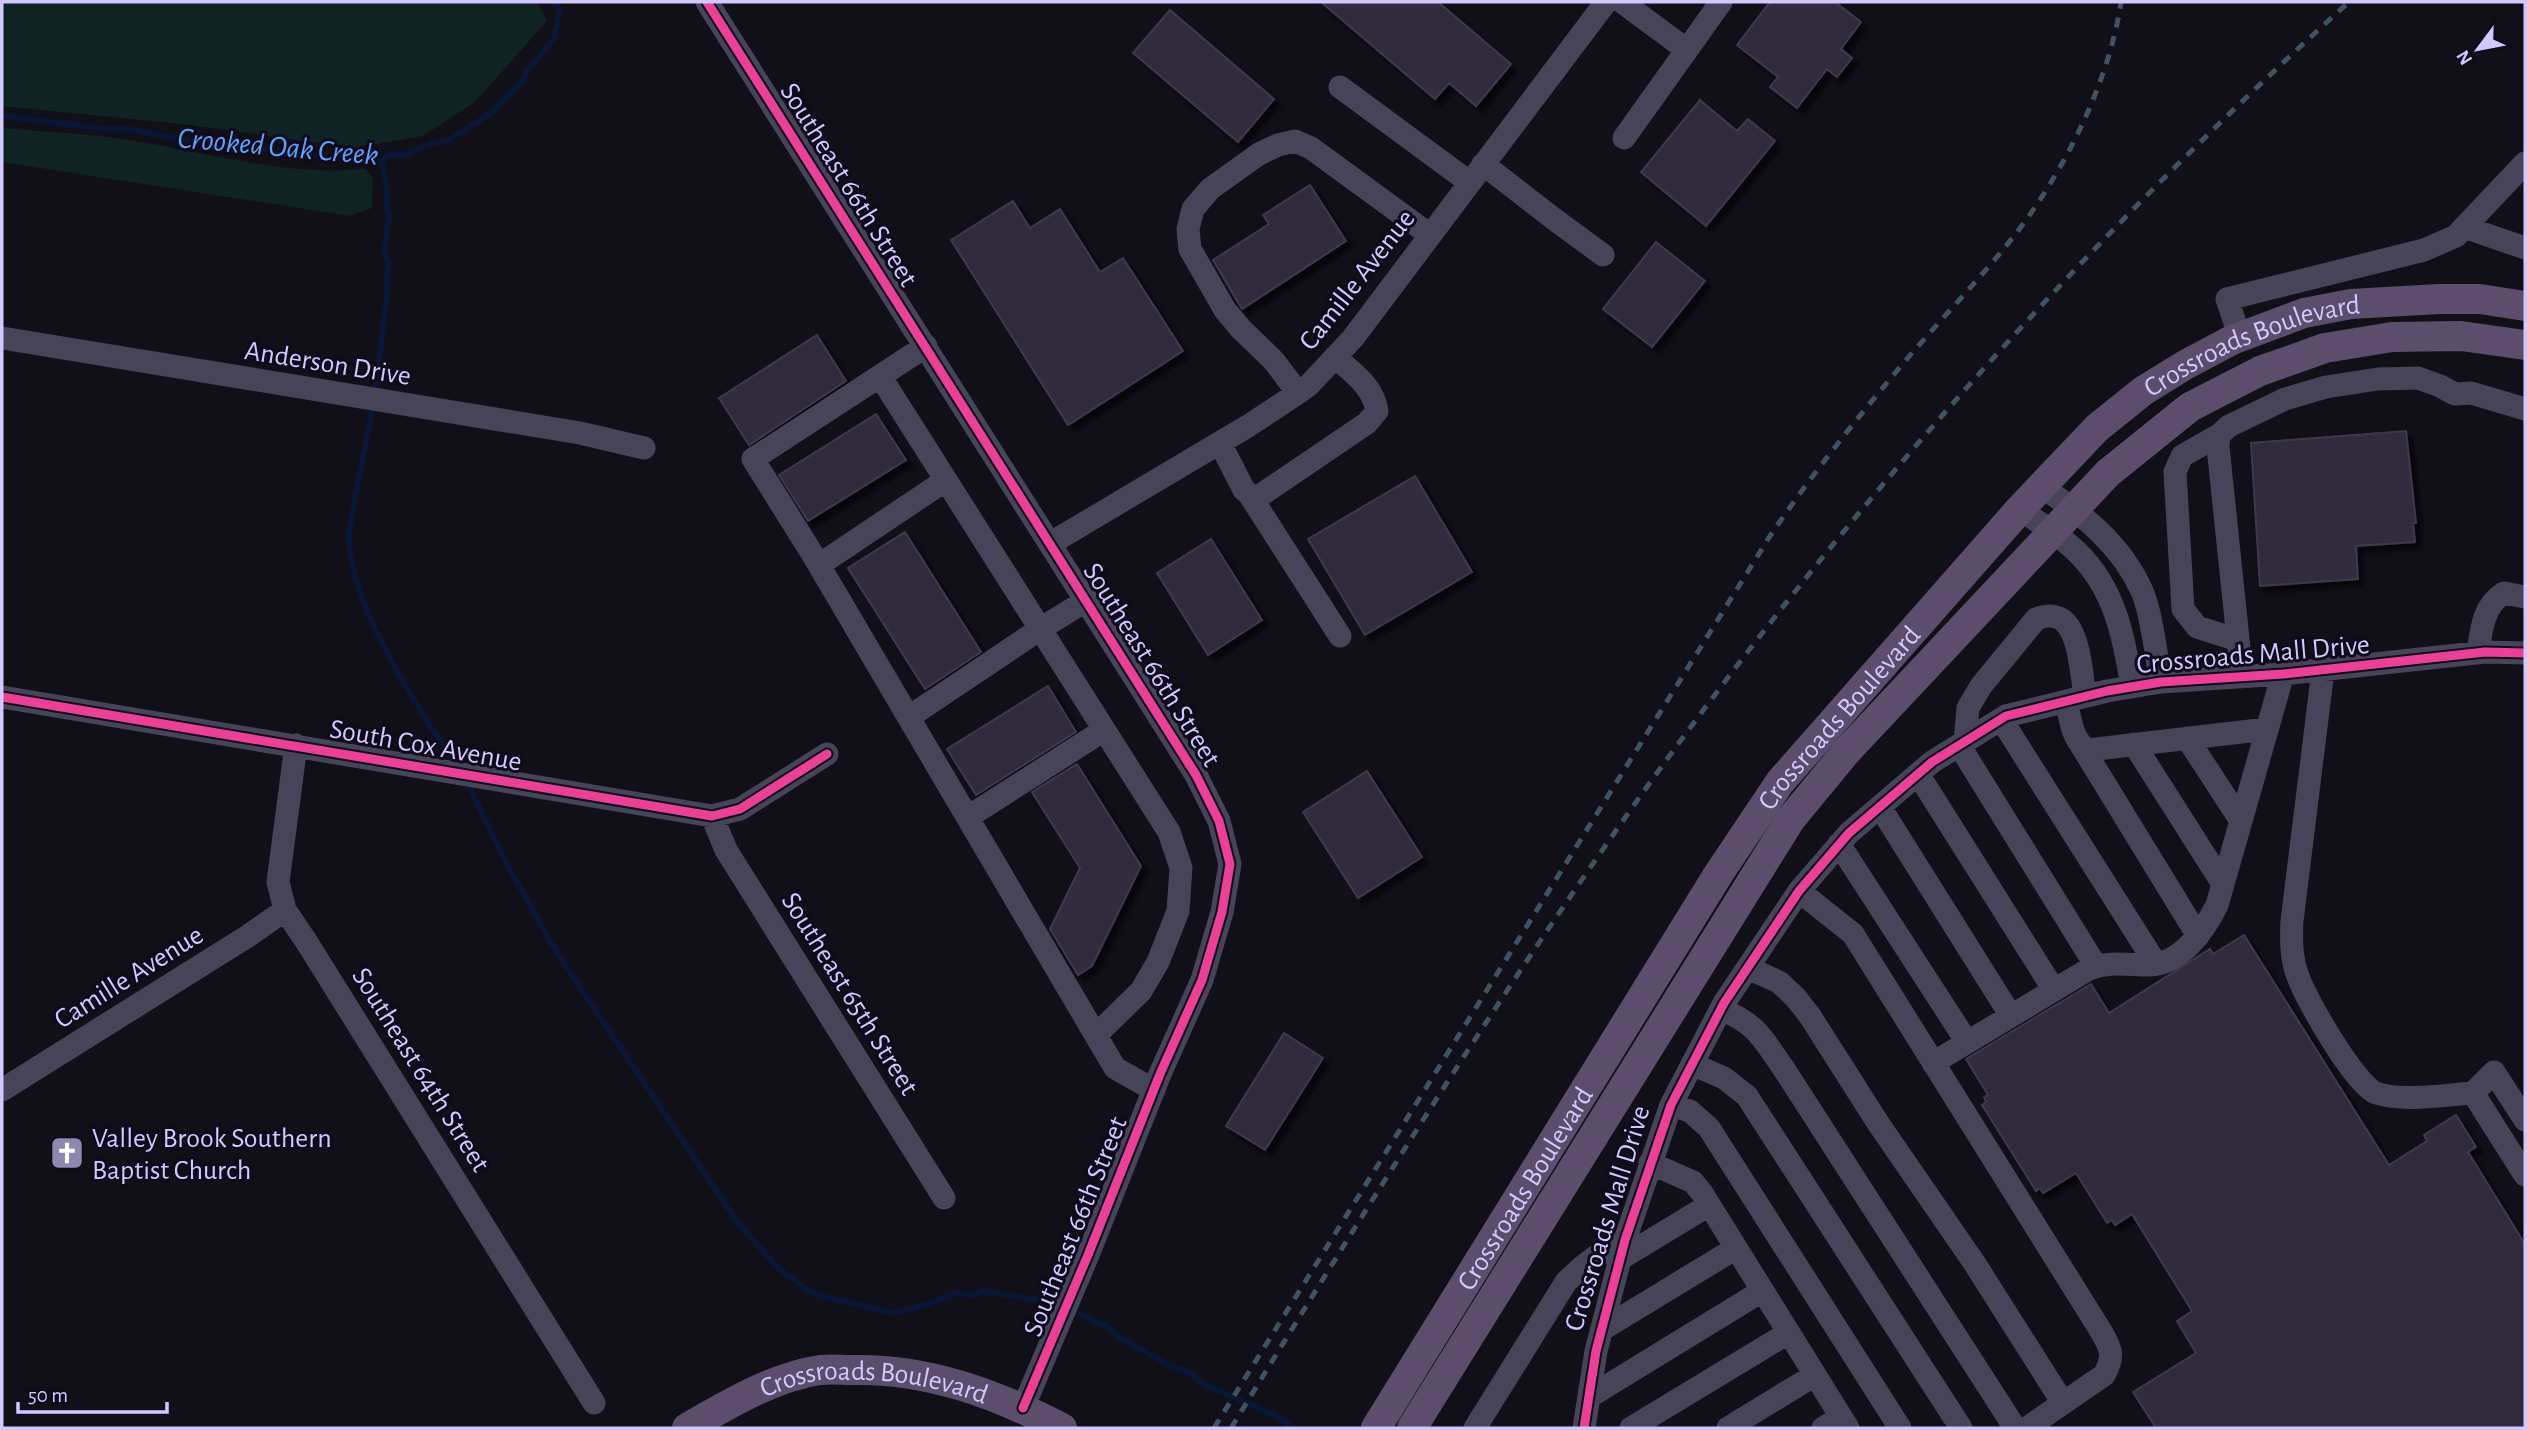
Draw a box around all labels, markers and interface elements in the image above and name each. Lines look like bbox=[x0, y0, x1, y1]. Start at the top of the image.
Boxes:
north arrow bbox=[2443, 14, 2513, 84]
text: N bbox=[2453, 47, 2476, 68]
street label: Southeast 66th Street bbox=[774, 78, 922, 292]
water label: Crooked Oak Creek bbox=[176, 123, 380, 171]
street label: Camille Avenue bbox=[1294, 205, 1421, 356]
street label: Crossroads Boulevard bbox=[2139, 292, 2361, 403]
street label: Anderson Drive bbox=[243, 337, 413, 391]
street label: Southeast 66th Street bbox=[1077, 558, 1225, 772]
street label: Crossroads Boulevard bbox=[1754, 621, 1926, 815]
street label: Crossroads Mall Drive bbox=[2135, 631, 2371, 679]
street label: South Cox Avenue bbox=[327, 715, 524, 777]
street label: Southeast 65th Street bbox=[776, 888, 923, 1100]
street label: Camille Avenue bbox=[50, 921, 208, 1034]
street label: Southeast 64th Street bbox=[346, 963, 494, 1177]
street label: Crossroads Boulevard bbox=[1453, 1083, 1599, 1296]
street label: Crossroads Mall Drive bbox=[1560, 1103, 1656, 1335]
street label: Southeast 66th Street bbox=[1019, 1113, 1133, 1341]
place label: Valley Brook Southern Baptist Church bbox=[92, 1125, 332, 1185]
church icon: Valley Brook Southern Baptist Church bbox=[48, 1134, 86, 1172]
street label: Crossroads Boulevard bbox=[756, 1358, 992, 1410]
scale bar bbox=[18, 1370, 166, 1414]
text: 50 m bbox=[28, 1385, 68, 1406]

